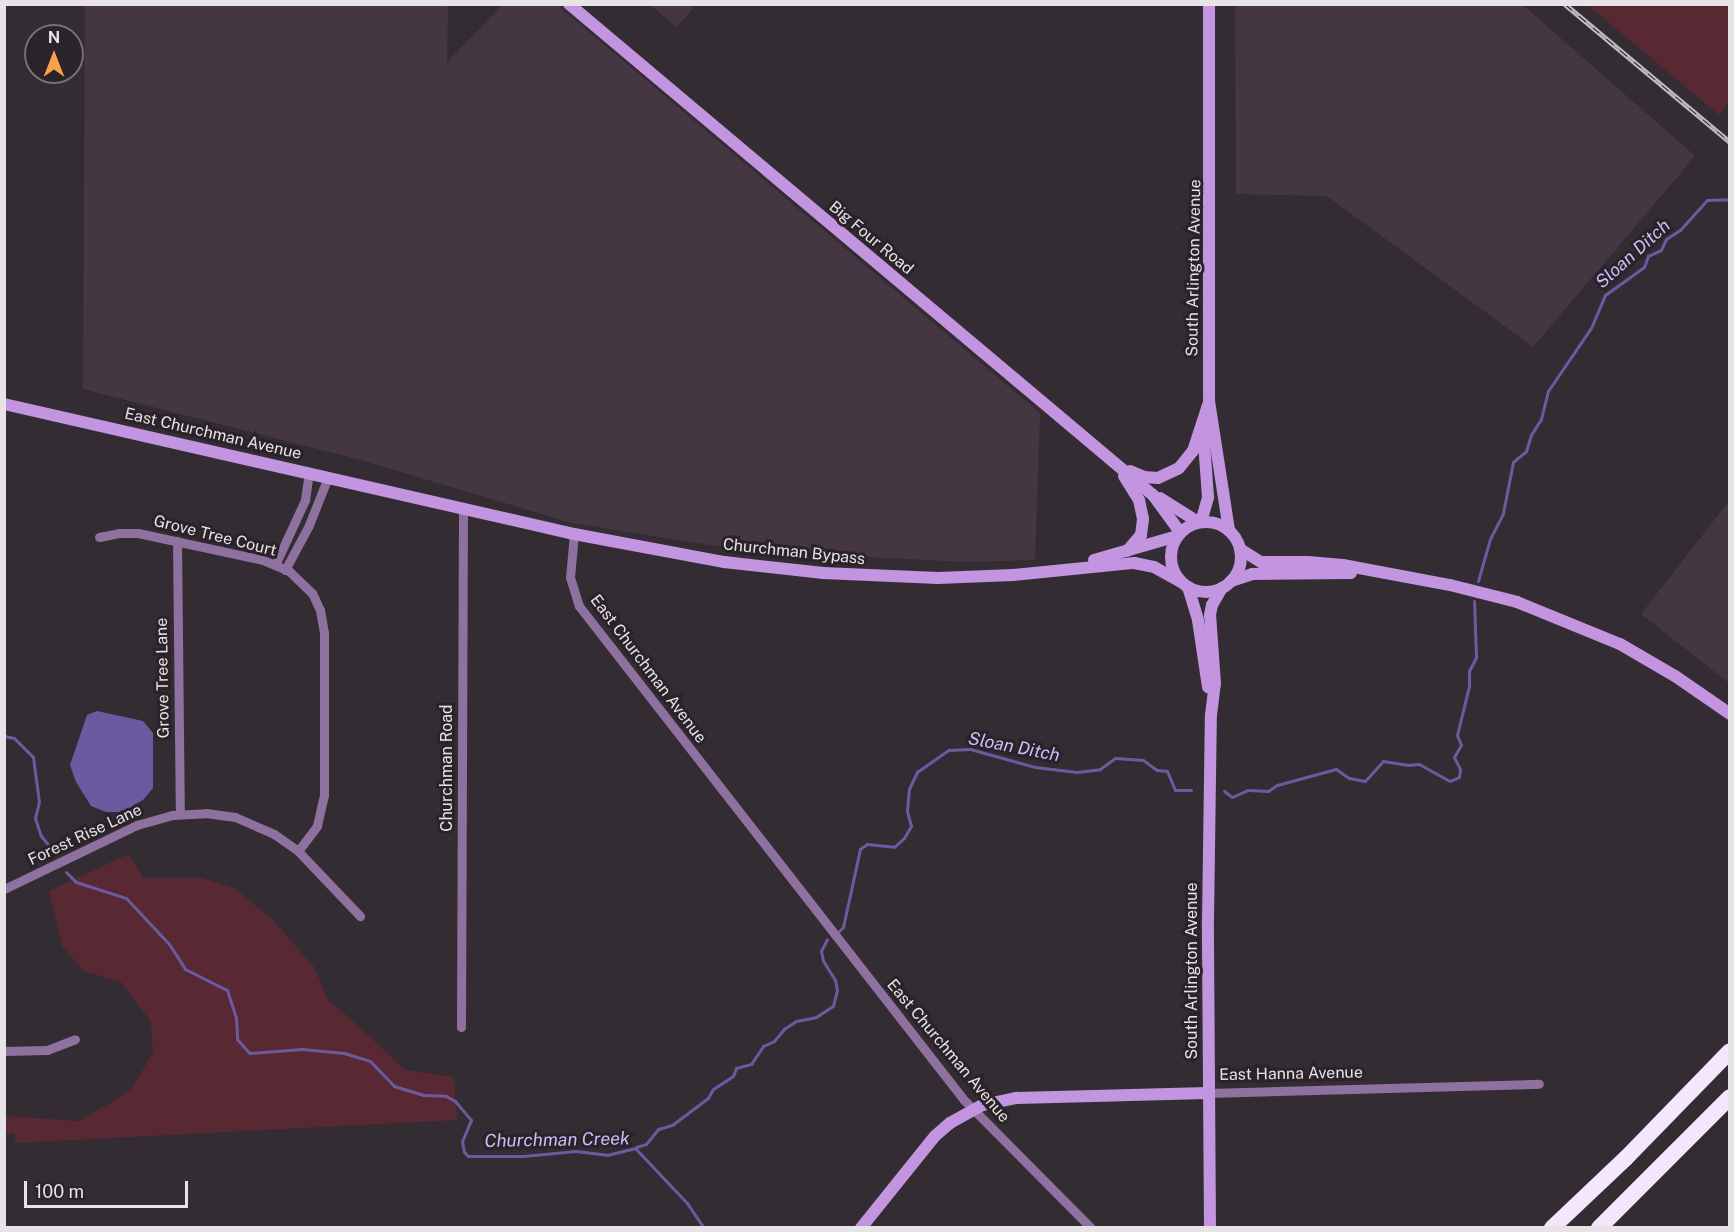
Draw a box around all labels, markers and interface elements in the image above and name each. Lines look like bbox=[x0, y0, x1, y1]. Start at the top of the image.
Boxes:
north arrow bbox=[24, 24, 84, 84]
text: N bbox=[48, 28, 60, 47]
street label: South Arlington Avenue bbox=[1183, 179, 1205, 357]
street label: Big Four Road bbox=[825, 197, 917, 279]
water label: Sloan Ditch bbox=[1591, 215, 1675, 293]
street label: East Churchman Avenue bbox=[123, 404, 303, 464]
street label: Grove Tree Court bbox=[151, 511, 279, 561]
street label: Churchman Bypass bbox=[722, 535, 866, 569]
street label: East Churchman Avenue bbox=[586, 591, 710, 747]
street label: Grove Tree Lane bbox=[152, 617, 174, 739]
street label: Churchman Road bbox=[437, 704, 457, 832]
water label: Sloan Ditch bbox=[966, 728, 1062, 766]
street label: Forest Rise Lane bbox=[25, 800, 145, 870]
street label: South Arlington Avenue bbox=[1182, 882, 1202, 1060]
street label: East Churchman Avenue bbox=[882, 976, 1014, 1126]
street label: East Hanna Avenue bbox=[1219, 1063, 1363, 1085]
water label: Churchman Creek bbox=[484, 1128, 630, 1152]
scale bar bbox=[27, 1169, 190, 1207]
text: 100 m bbox=[35, 1181, 84, 1202]

